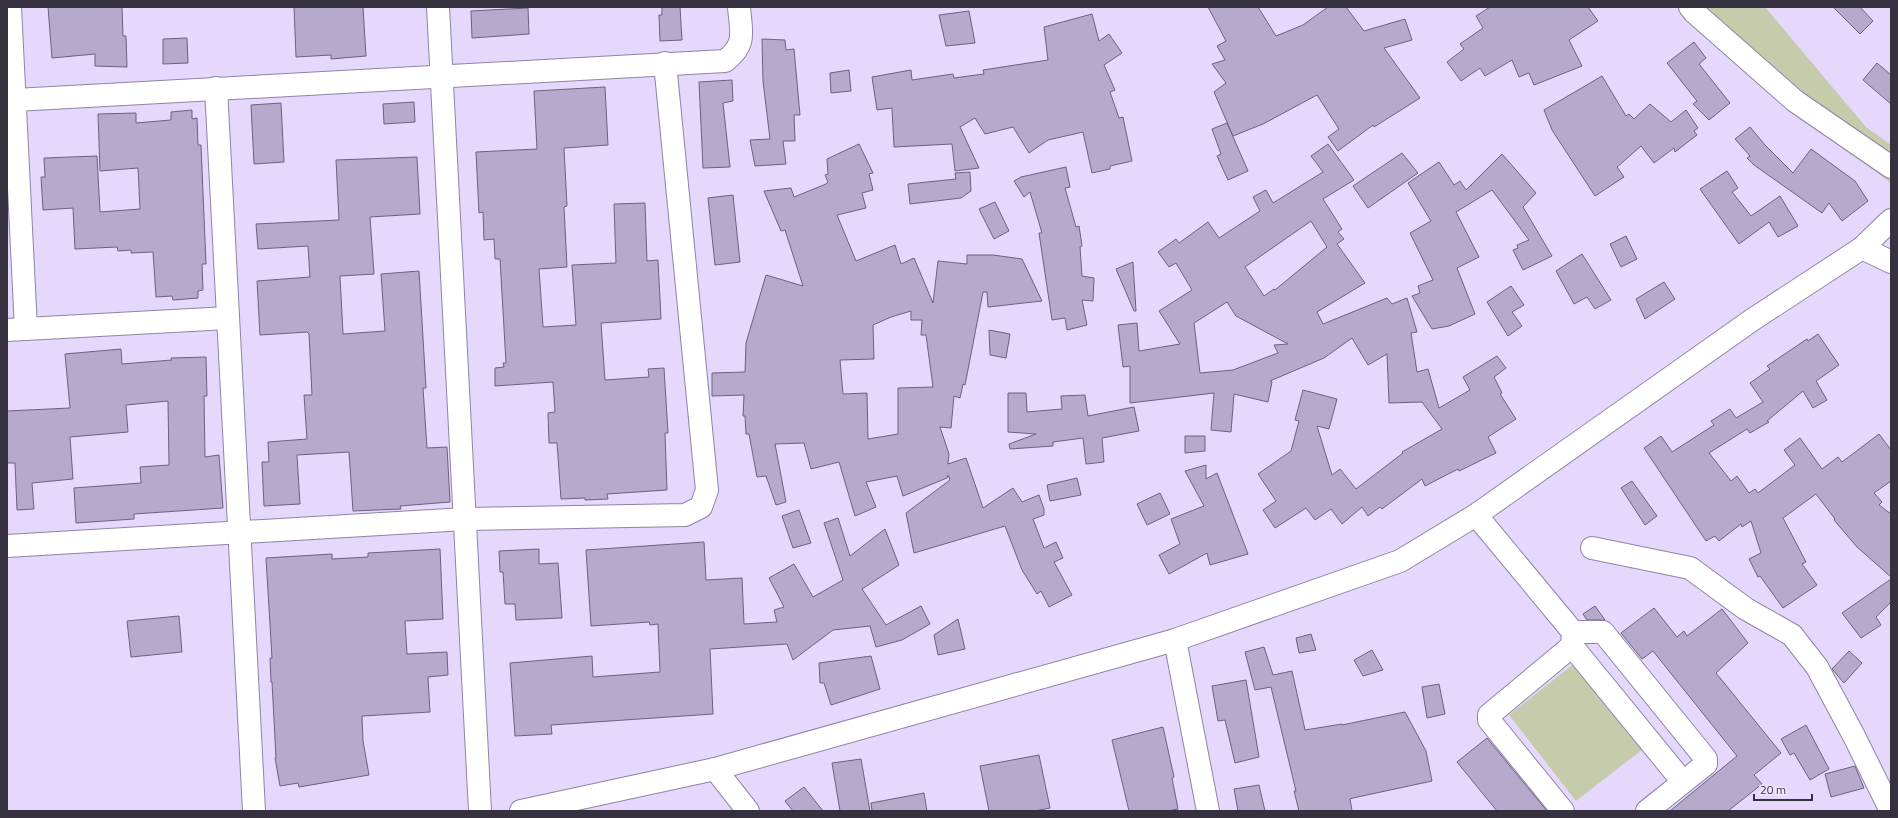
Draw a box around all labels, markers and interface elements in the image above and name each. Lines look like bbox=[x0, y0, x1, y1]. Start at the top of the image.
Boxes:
scale bar bbox=[1754, 776, 1812, 802]
text: 20 m bbox=[1760, 780, 1786, 799]

